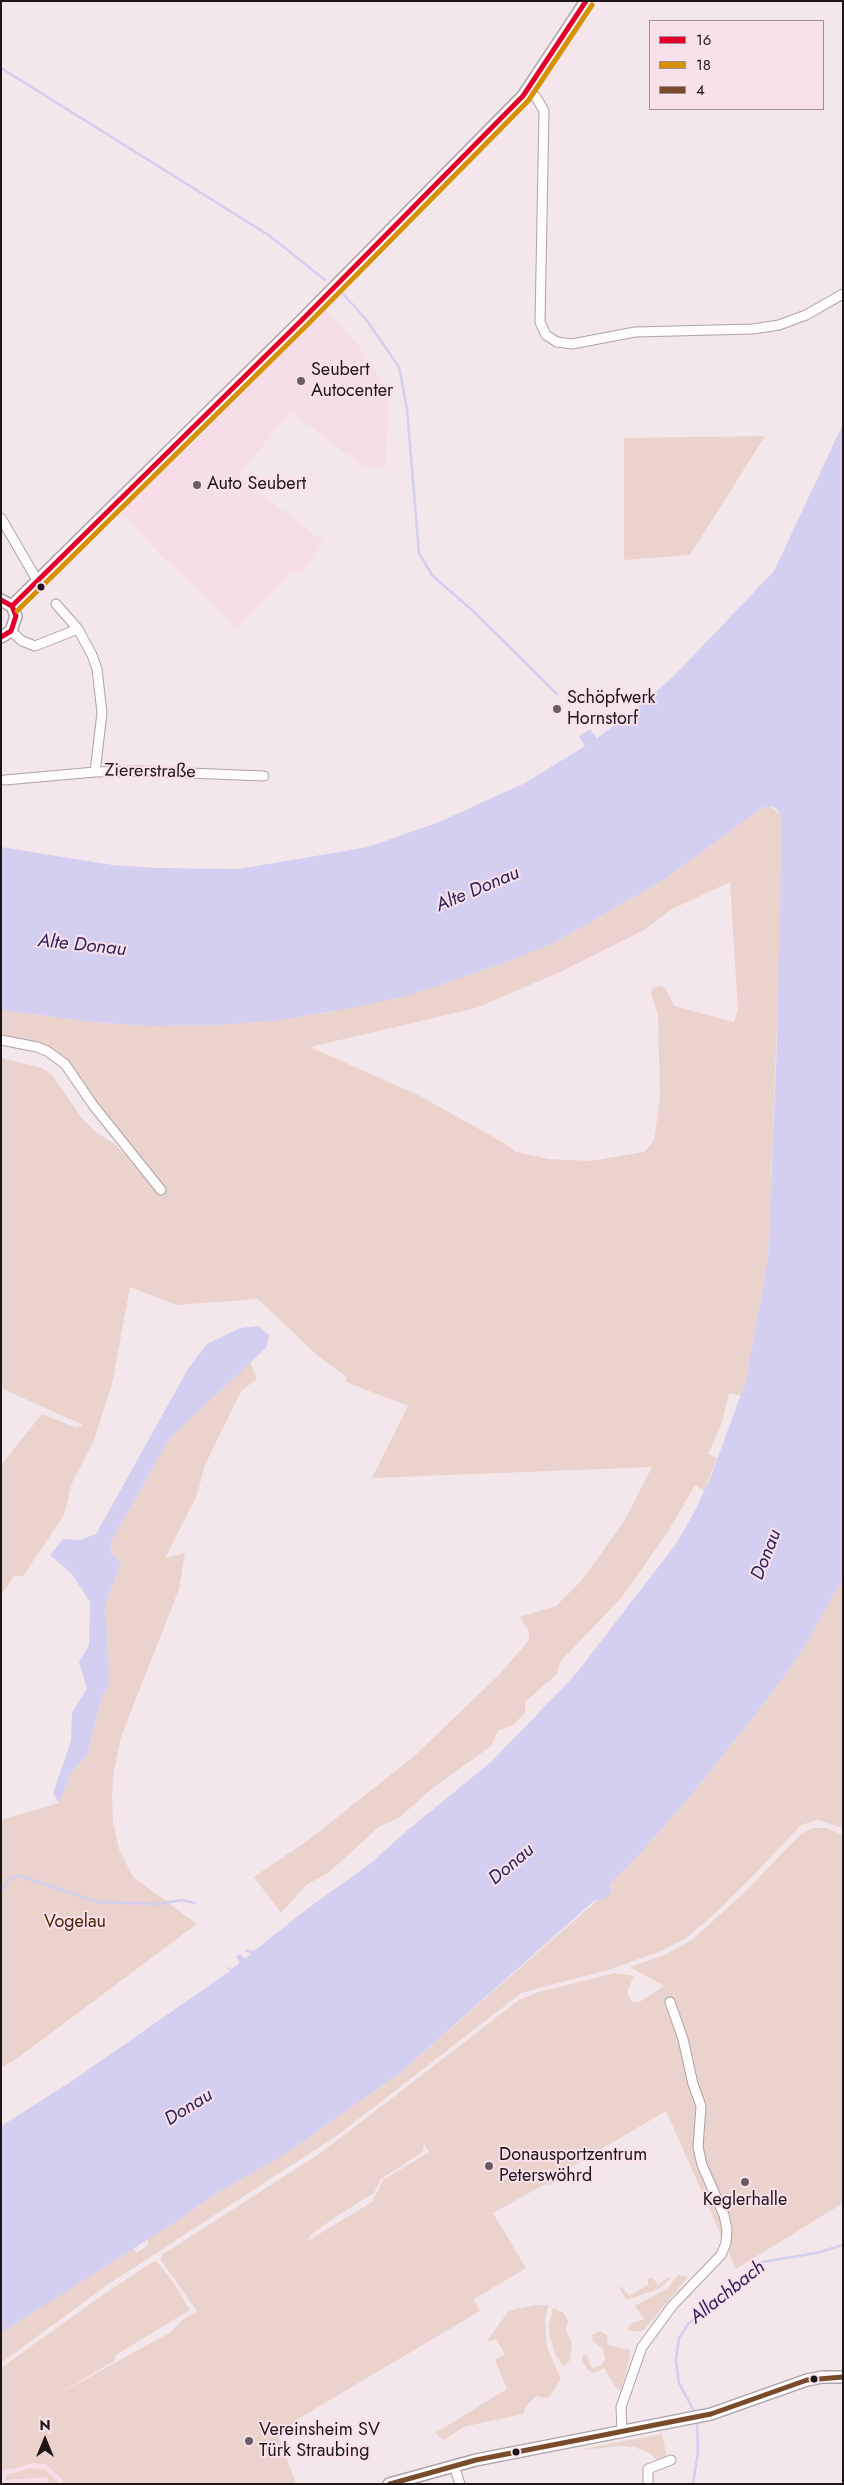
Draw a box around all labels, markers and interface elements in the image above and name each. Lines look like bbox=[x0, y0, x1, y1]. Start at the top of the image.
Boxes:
legend bbox=[649, 20, 824, 110]
text: 16 bbox=[696, 29, 711, 51]
text: 18 bbox=[696, 54, 711, 76]
text: 4 bbox=[696, 79, 705, 101]
place label: Seubert Autocenter bbox=[311, 360, 393, 402]
marker: Seubert Autocenter bbox=[295, 375, 307, 387]
place label: Auto Seubert bbox=[207, 474, 306, 496]
marker: Auto Seubert bbox=[191, 479, 203, 491]
unlabelled marker bbox=[36, 582, 46, 592]
place label: Schöpfwerk Hornstorf bbox=[567, 688, 655, 731]
marker: Schöpfwerk Hornstorf bbox=[551, 703, 563, 715]
street label: Ziererstraße bbox=[104, 760, 196, 784]
water label: Alte Donau bbox=[433, 862, 523, 918]
water label: Alte Donau bbox=[37, 930, 127, 962]
water label: Donau bbox=[747, 1526, 787, 1584]
water label: Donau bbox=[485, 1839, 539, 1891]
park label: Vogelau bbox=[44, 1912, 106, 1934]
water label: Donau bbox=[161, 2084, 217, 2132]
place label: Donausportzentrum Peterswöhrd bbox=[499, 2145, 647, 2188]
marker: Donausportzentrum Peterswöhrd bbox=[483, 2160, 495, 2172]
marker: Keglerhalle bbox=[739, 2176, 751, 2188]
place label: Keglerhalle bbox=[703, 2190, 787, 2212]
water label: Allachbach bbox=[686, 2257, 770, 2329]
unlabelled marker bbox=[809, 2374, 819, 2384]
north arrow bbox=[20, 2415, 70, 2465]
text: N bbox=[39, 2415, 51, 2435]
place label: Vereinsheim SV Türk Straubing bbox=[259, 2420, 380, 2462]
marker: Vereinsheim SV Türk Straubing bbox=[243, 2435, 255, 2447]
unlabelled marker bbox=[511, 2447, 521, 2457]

